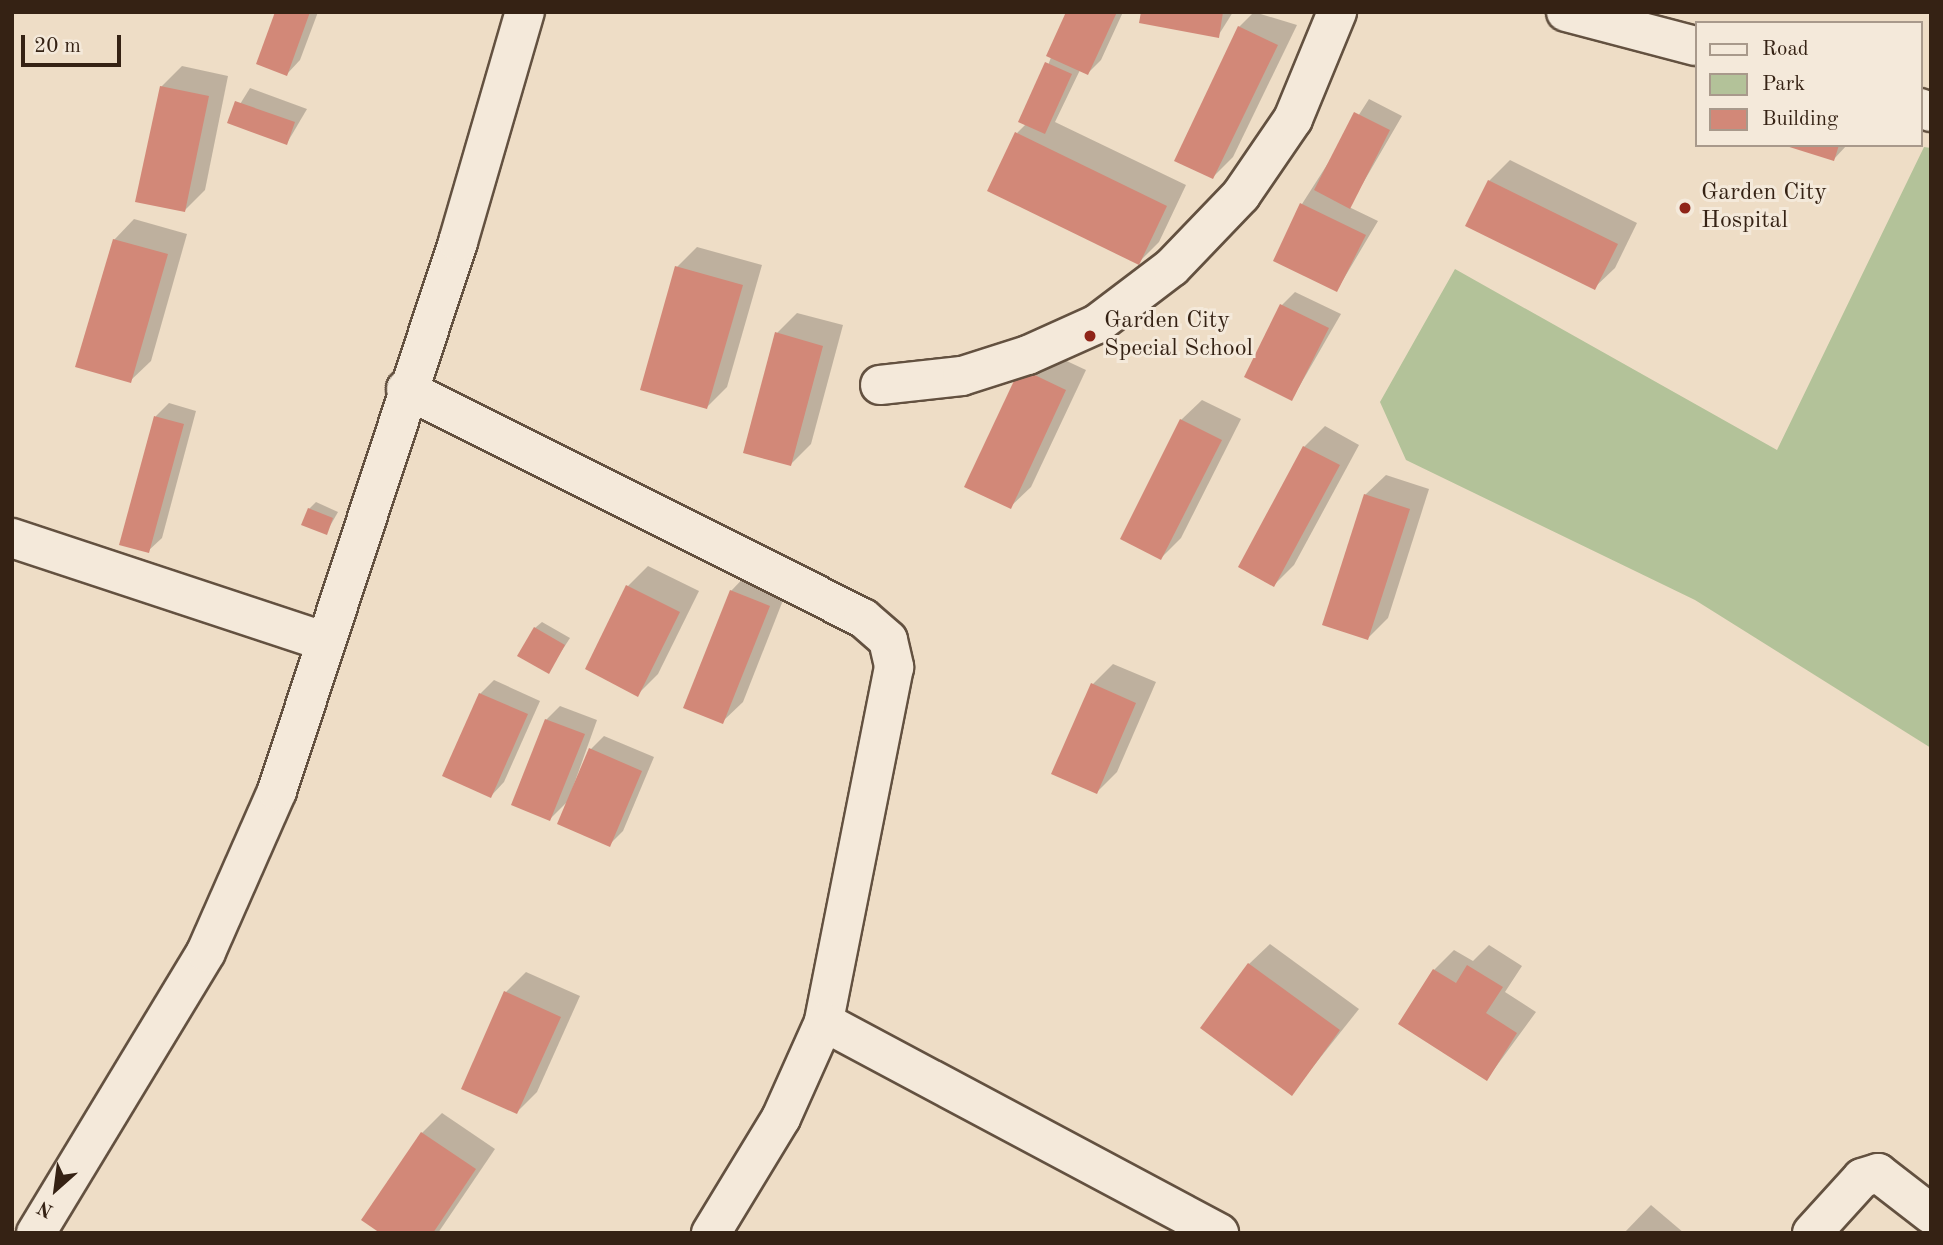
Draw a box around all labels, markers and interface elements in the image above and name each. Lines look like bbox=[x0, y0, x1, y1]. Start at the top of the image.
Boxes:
scale bar bbox=[24, 21, 124, 65]
legend bbox=[1694, 21, 1922, 147]
text: 20 m bbox=[34, 36, 81, 57]
text: Road bbox=[1762, 39, 1809, 60]
text: Park bbox=[1762, 74, 1805, 95]
text: Building bbox=[1762, 109, 1838, 130]
place label: Garden City Hospital bbox=[1701, 180, 1827, 236]
marker: Garden City Hospital bbox=[1675, 198, 1695, 218]
place label: Garden City Special School bbox=[1104, 308, 1253, 364]
marker: Garden City Special School bbox=[1082, 328, 1098, 344]
north arrow bbox=[21, 1154, 91, 1224]
text: N bbox=[35, 1196, 57, 1220]

